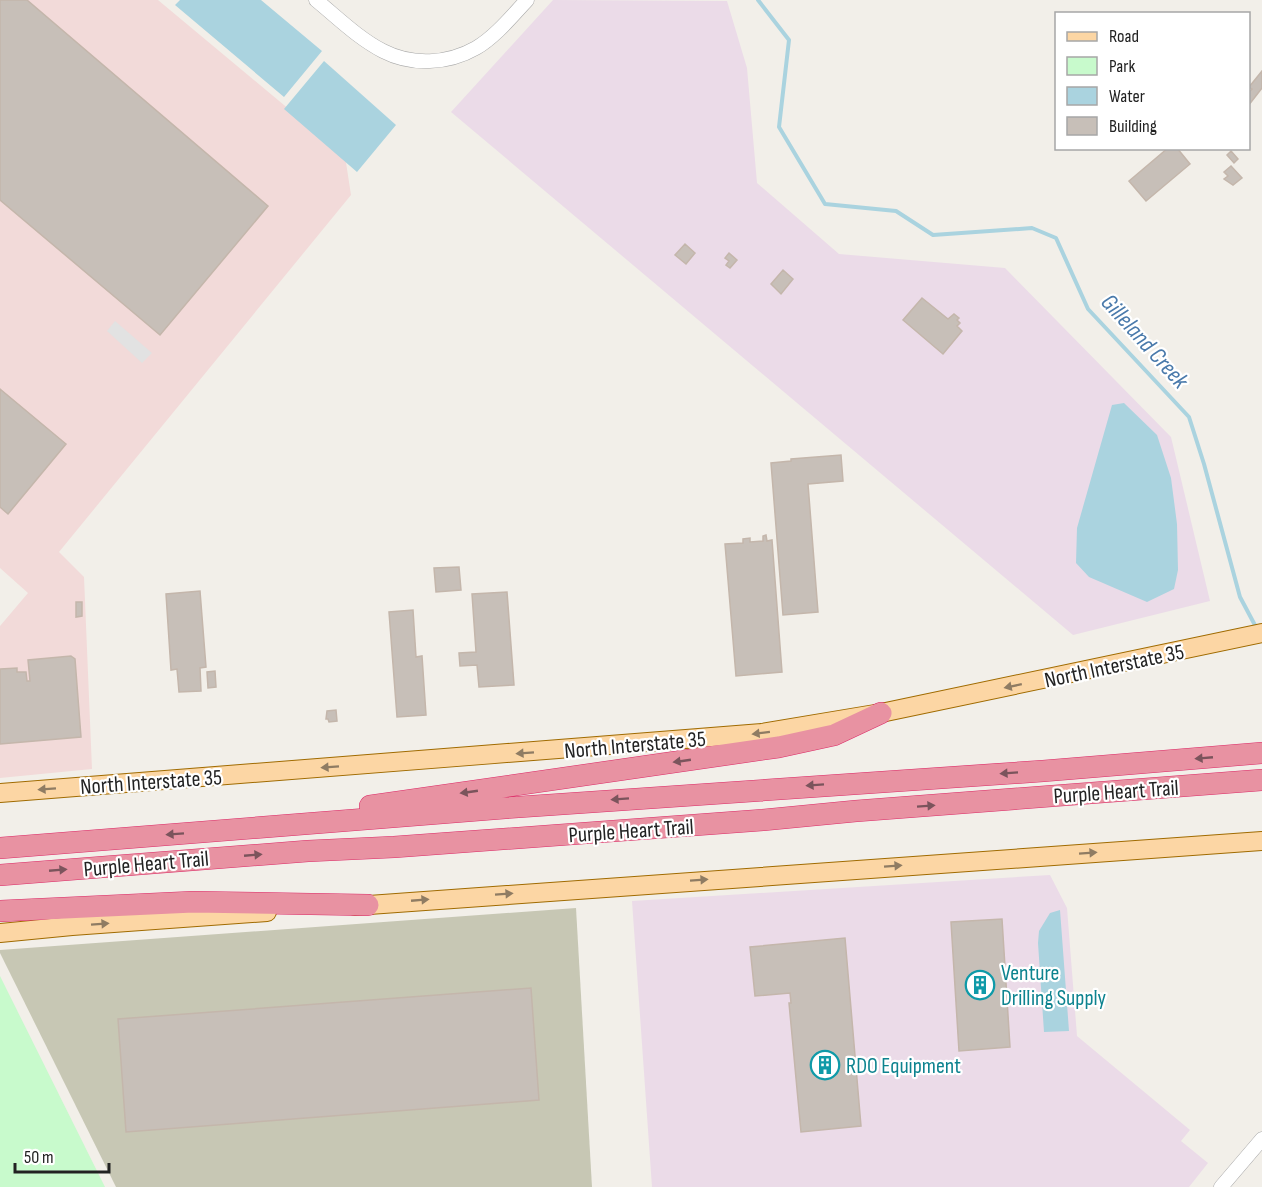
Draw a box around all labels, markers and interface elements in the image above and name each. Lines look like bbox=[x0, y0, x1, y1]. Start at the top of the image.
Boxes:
legend bbox=[1055, 12, 1250, 150]
text: Road bbox=[1109, 26, 1139, 47]
text: Park bbox=[1109, 56, 1135, 77]
text: Water bbox=[1109, 86, 1145, 107]
text: Building bbox=[1109, 116, 1157, 137]
water label: Gilleland Creek bbox=[1095, 288, 1195, 395]
street label: North Interstate 35 bbox=[1042, 638, 1187, 694]
one-way arrow bbox=[1003, 682, 1022, 691]
street label: North Interstate 35 bbox=[563, 726, 707, 765]
one-way arrow bbox=[751, 728, 770, 738]
one-way arrow bbox=[515, 748, 534, 757]
one-way arrow bbox=[1194, 753, 1213, 763]
one-way arrow bbox=[673, 756, 692, 765]
one-way arrow bbox=[321, 762, 340, 772]
street label: North Interstate 35 bbox=[79, 764, 223, 801]
one-way arrow bbox=[1000, 769, 1019, 778]
street label: Purple Heart Trail bbox=[1053, 775, 1180, 810]
one-way arrow bbox=[805, 781, 824, 790]
one-way arrow bbox=[37, 784, 56, 794]
one-way arrow bbox=[459, 787, 478, 796]
one-way arrow bbox=[611, 795, 630, 804]
one-way arrow bbox=[916, 801, 935, 810]
street label: Purple Heart Trail bbox=[568, 814, 695, 849]
one-way arrow bbox=[165, 829, 184, 839]
street label: Purple Heart Trail bbox=[82, 846, 210, 883]
one-way arrow bbox=[1078, 848, 1097, 857]
one-way arrow bbox=[243, 850, 262, 860]
one-way arrow bbox=[884, 861, 903, 871]
one-way arrow bbox=[49, 865, 68, 875]
one-way arrow bbox=[689, 876, 708, 885]
one-way arrow bbox=[495, 890, 514, 899]
one-way arrow bbox=[410, 896, 429, 905]
one-way arrow bbox=[91, 919, 110, 929]
place label: Venture Drilling Supply bbox=[1001, 960, 1107, 1012]
building icon: Venture Drilling Supply bbox=[964, 969, 996, 1001]
building icon: RDO Equipment bbox=[809, 1049, 841, 1081]
place label: RDO Equipment bbox=[846, 1053, 961, 1080]
scale bar bbox=[15, 1136, 110, 1174]
text: 50 m bbox=[24, 1147, 54, 1168]

